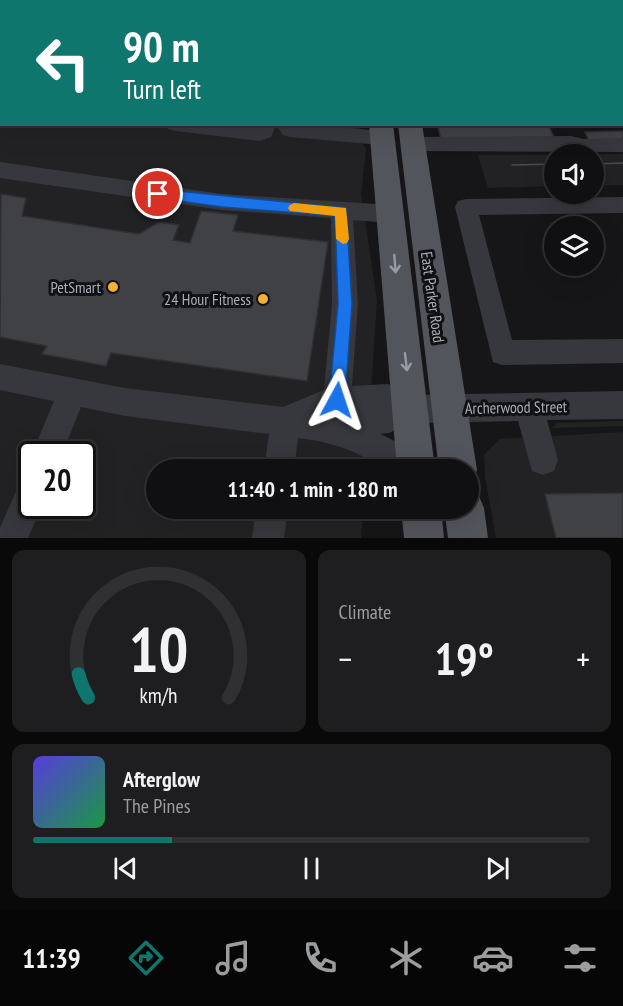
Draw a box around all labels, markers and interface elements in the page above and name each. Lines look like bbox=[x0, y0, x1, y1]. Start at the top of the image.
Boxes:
text: 90 m bbox=[123, 19, 200, 74]
icon: left bbox=[24, 24, 102, 102]
text: Turn left bbox=[123, 72, 201, 106]
map controls bbox=[544, 144, 604, 276]
button: sound bbox=[544, 144, 604, 204]
pin bbox=[132, 168, 183, 219]
icon: arrive bbox=[141, 177, 174, 210]
button: layers bbox=[544, 216, 604, 276]
street label: East Parker Road bbox=[417, 250, 449, 344]
one-way arrow bbox=[390, 254, 401, 274]
place label: PetSmart bbox=[50, 277, 102, 297]
marker: PetSmart bbox=[106, 280, 120, 294]
place label: 24 Hour Fitness bbox=[164, 289, 251, 309]
marker: 24 Hour Fitness bbox=[256, 292, 270, 306]
one-way arrow bbox=[400, 351, 411, 371]
position arrow bbox=[305, 368, 369, 432]
street label: Archerwood Street bbox=[465, 396, 568, 418]
speed limit sign: 20 bbox=[18, 441, 96, 519]
text: 11:40 · 1 min · 180 m bbox=[227, 475, 398, 503]
text: Climate bbox=[339, 599, 391, 625]
text: 10 bbox=[129, 608, 189, 689]
text: 19° bbox=[435, 629, 494, 687]
text: − bbox=[339, 637, 352, 680]
text: + bbox=[576, 637, 590, 680]
text: km/h bbox=[140, 681, 178, 709]
text: Afterglow bbox=[123, 765, 200, 793]
text: The Pines bbox=[123, 793, 190, 819]
icon: previous bbox=[109, 852, 142, 885]
icon: pause bbox=[295, 852, 328, 885]
icon: next bbox=[481, 852, 514, 885]
icon: directions bbox=[125, 937, 167, 979]
icon: music bbox=[212, 937, 254, 979]
icon: phone bbox=[299, 937, 341, 979]
icon: climate bbox=[385, 937, 427, 979]
icon: car bbox=[472, 937, 514, 979]
icon: filters bbox=[559, 937, 601, 979]
text: 11:39 bbox=[22, 941, 81, 975]

